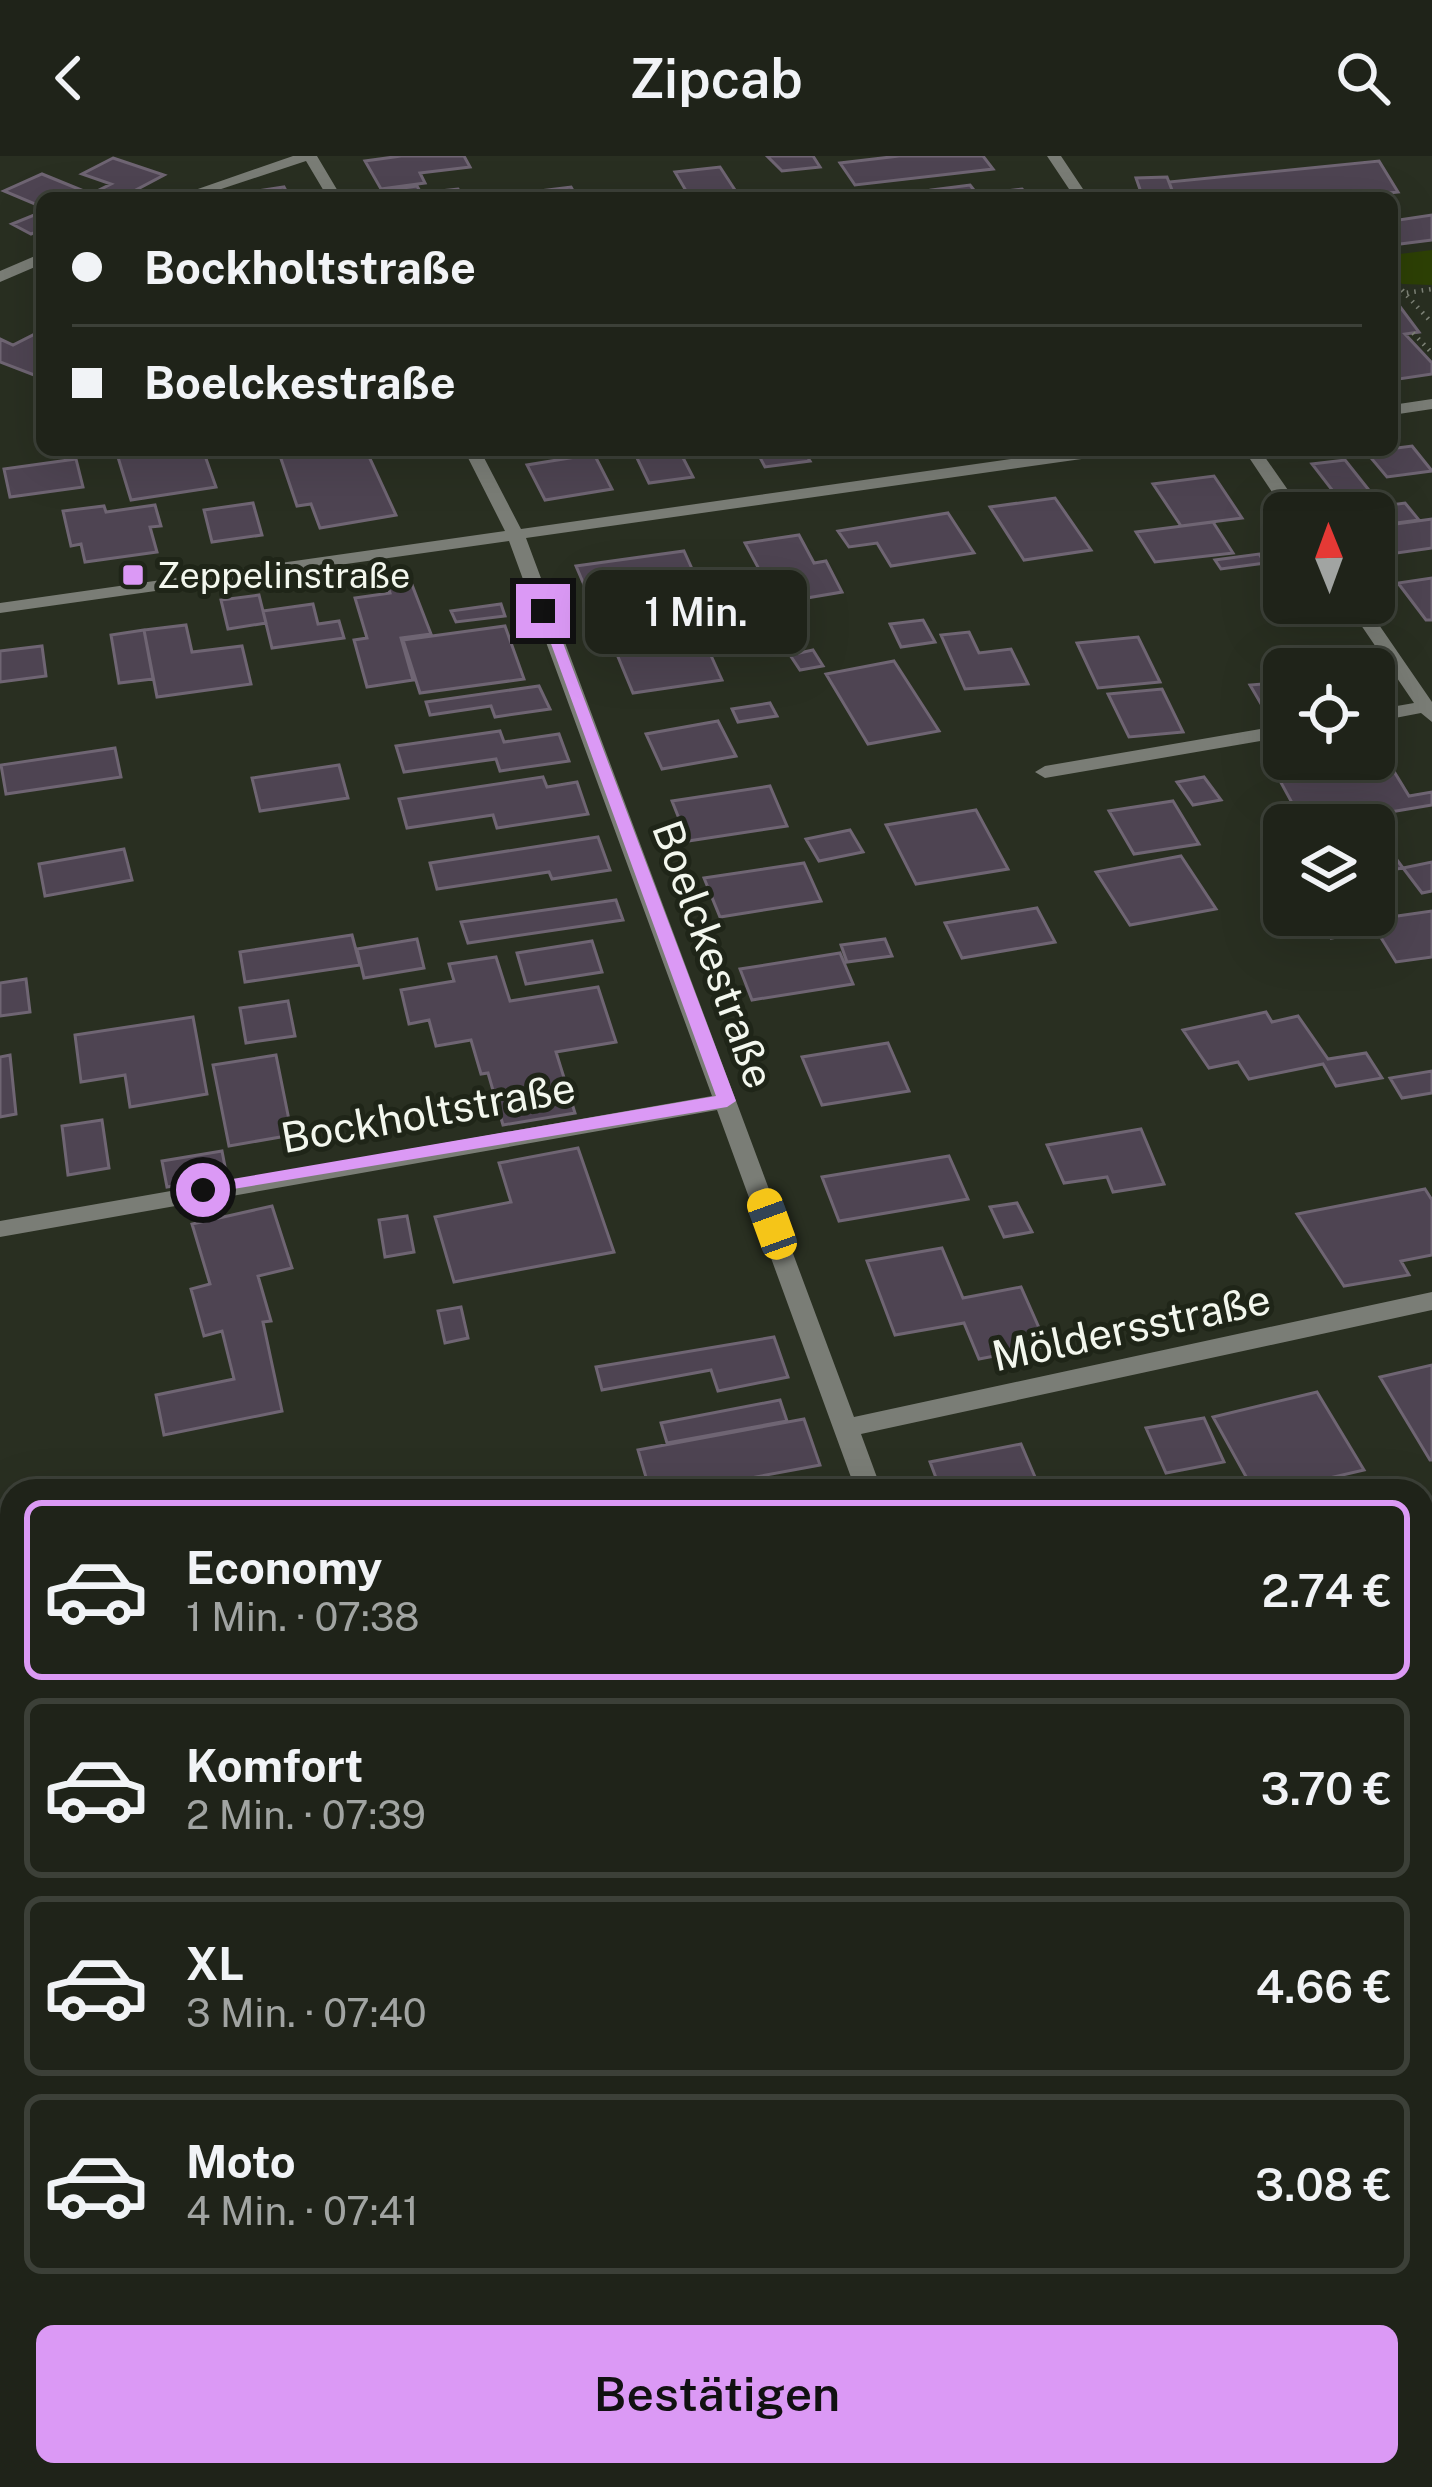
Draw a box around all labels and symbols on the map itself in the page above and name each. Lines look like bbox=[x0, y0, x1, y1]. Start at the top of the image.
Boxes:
north arrow bbox=[1263, 492, 1395, 624]
place label: Zeppelinstraße bbox=[157, 554, 410, 596]
marker: Zeppelinstraße bbox=[120, 562, 146, 588]
callout: 1 Min. bbox=[585, 569, 807, 653]
route end bbox=[516, 584, 570, 638]
street label: Boelckestraße bbox=[643, 814, 785, 1094]
street label: Bockholtstraße bbox=[277, 1062, 579, 1162]
route start bbox=[176, 1163, 230, 1217]
car bbox=[743, 1184, 801, 1264]
street label: Möldersstraße bbox=[987, 1274, 1275, 1380]

